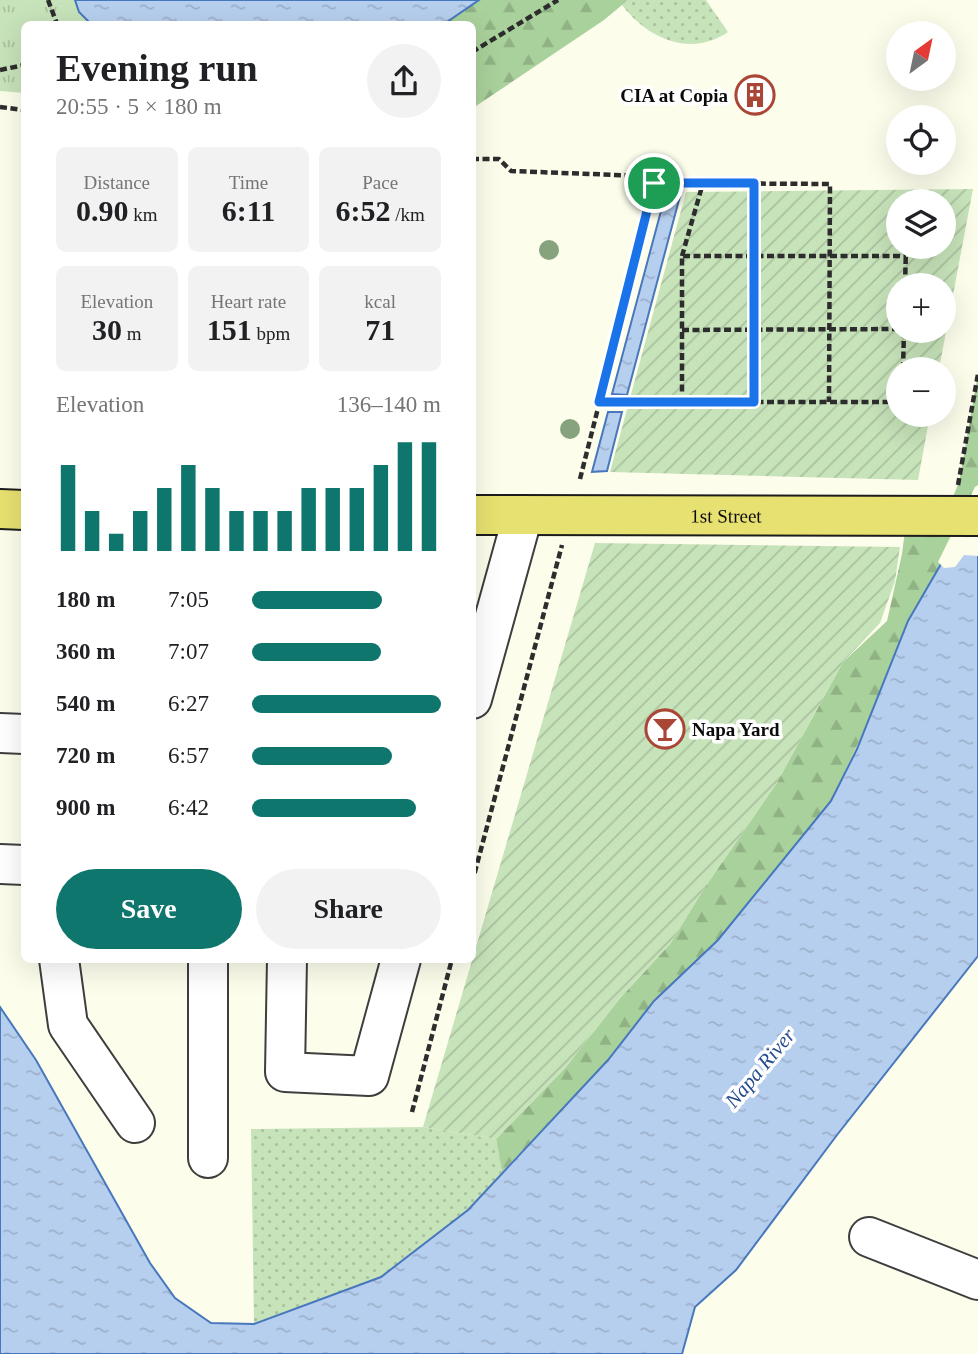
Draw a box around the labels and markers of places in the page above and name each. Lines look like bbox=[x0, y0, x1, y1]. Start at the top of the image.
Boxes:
building icon: CIA at Copia bbox=[734, 74, 776, 116]
place label: CIA at Copia bbox=[620, 85, 728, 106]
pin bbox=[624, 153, 684, 213]
bar icon: Napa Yard bbox=[644, 708, 686, 750]
place label: Napa Yard bbox=[692, 719, 780, 740]

